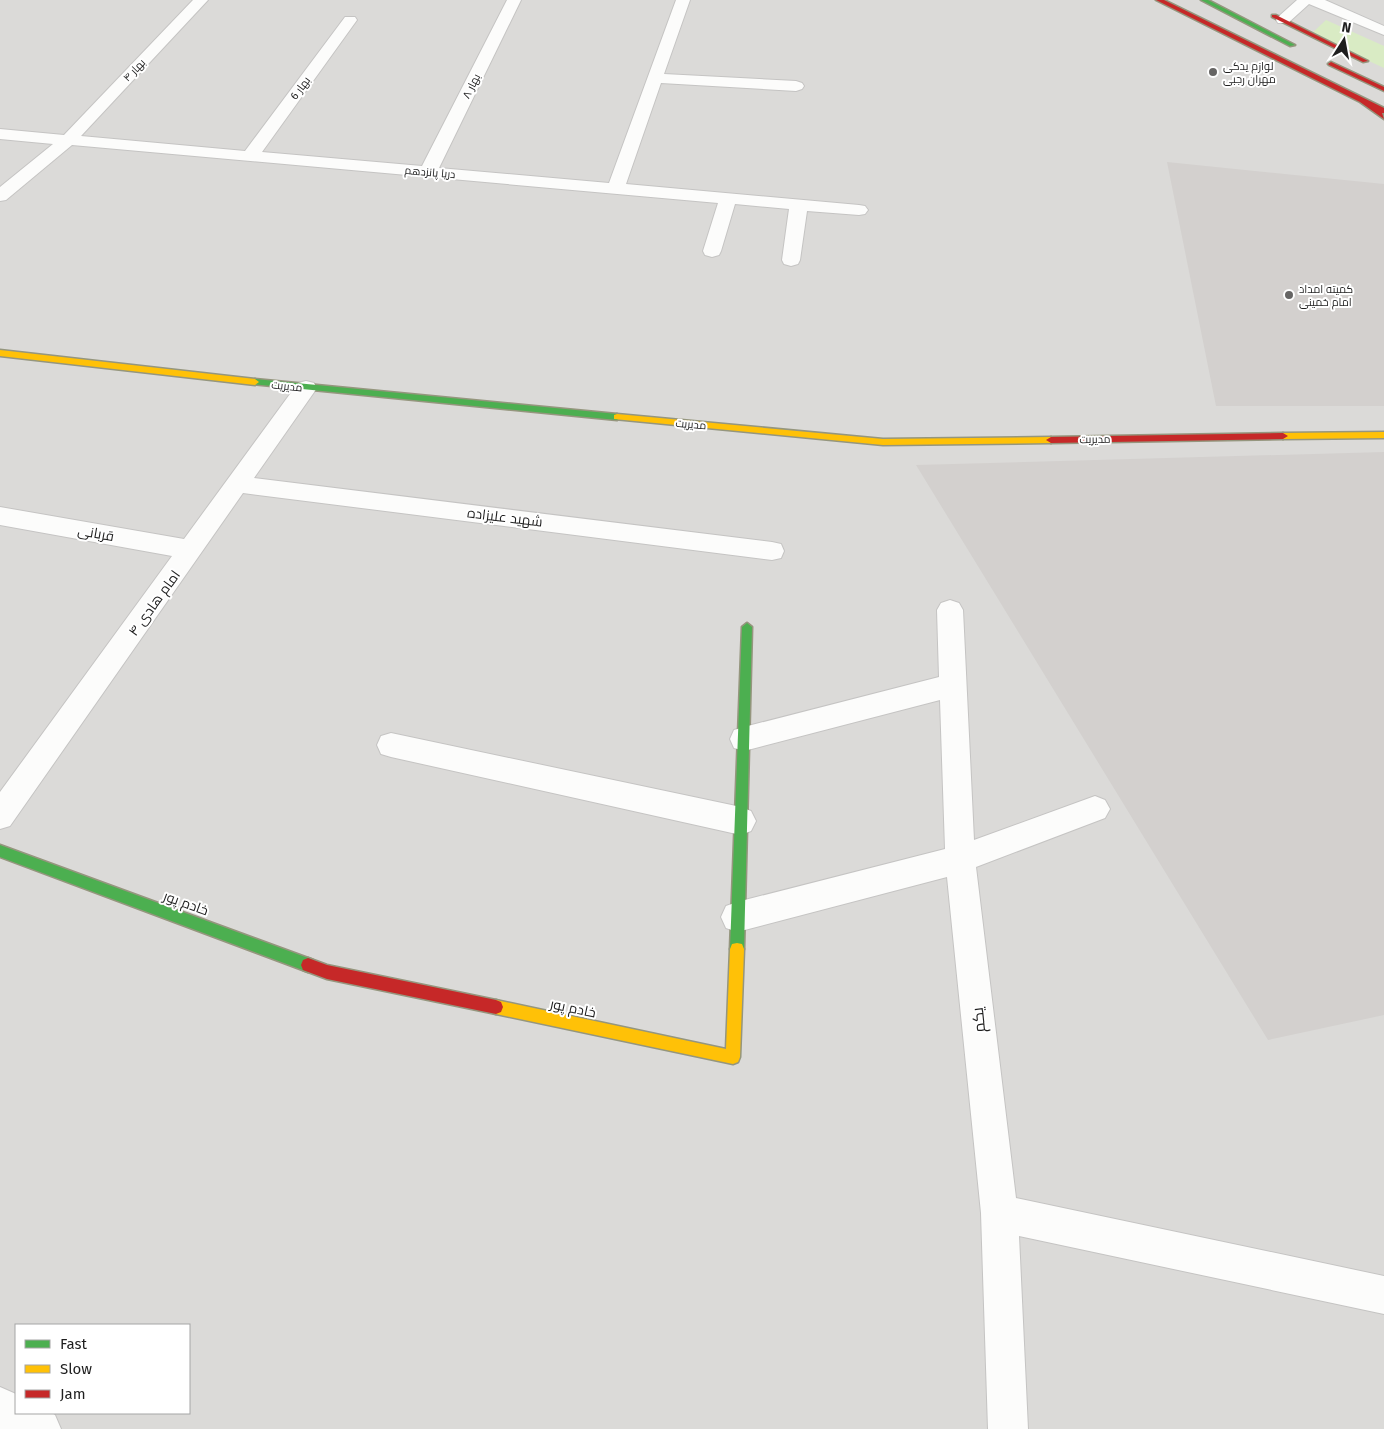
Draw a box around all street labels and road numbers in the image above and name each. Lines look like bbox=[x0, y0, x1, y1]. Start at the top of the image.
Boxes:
street label: بهار ۴ bbox=[120, 56, 148, 84]
street label: بهار ۸ bbox=[460, 72, 483, 101]
street label: بهار 6 bbox=[288, 74, 313, 102]
street label: دریا پانزدهم bbox=[404, 164, 456, 182]
street label: مدیریت bbox=[271, 378, 303, 395]
street label: مدیریت bbox=[675, 417, 707, 432]
street label: مدیریت bbox=[1079, 433, 1111, 446]
street label: شهید علیزاده bbox=[466, 504, 544, 531]
street label: قربانی bbox=[76, 522, 115, 545]
street label: امام هادی ۴ bbox=[125, 567, 185, 640]
street label: خادم پور bbox=[160, 887, 211, 920]
street label: خادم پور bbox=[547, 995, 597, 1023]
street label: یکم bbox=[968, 1005, 991, 1034]

